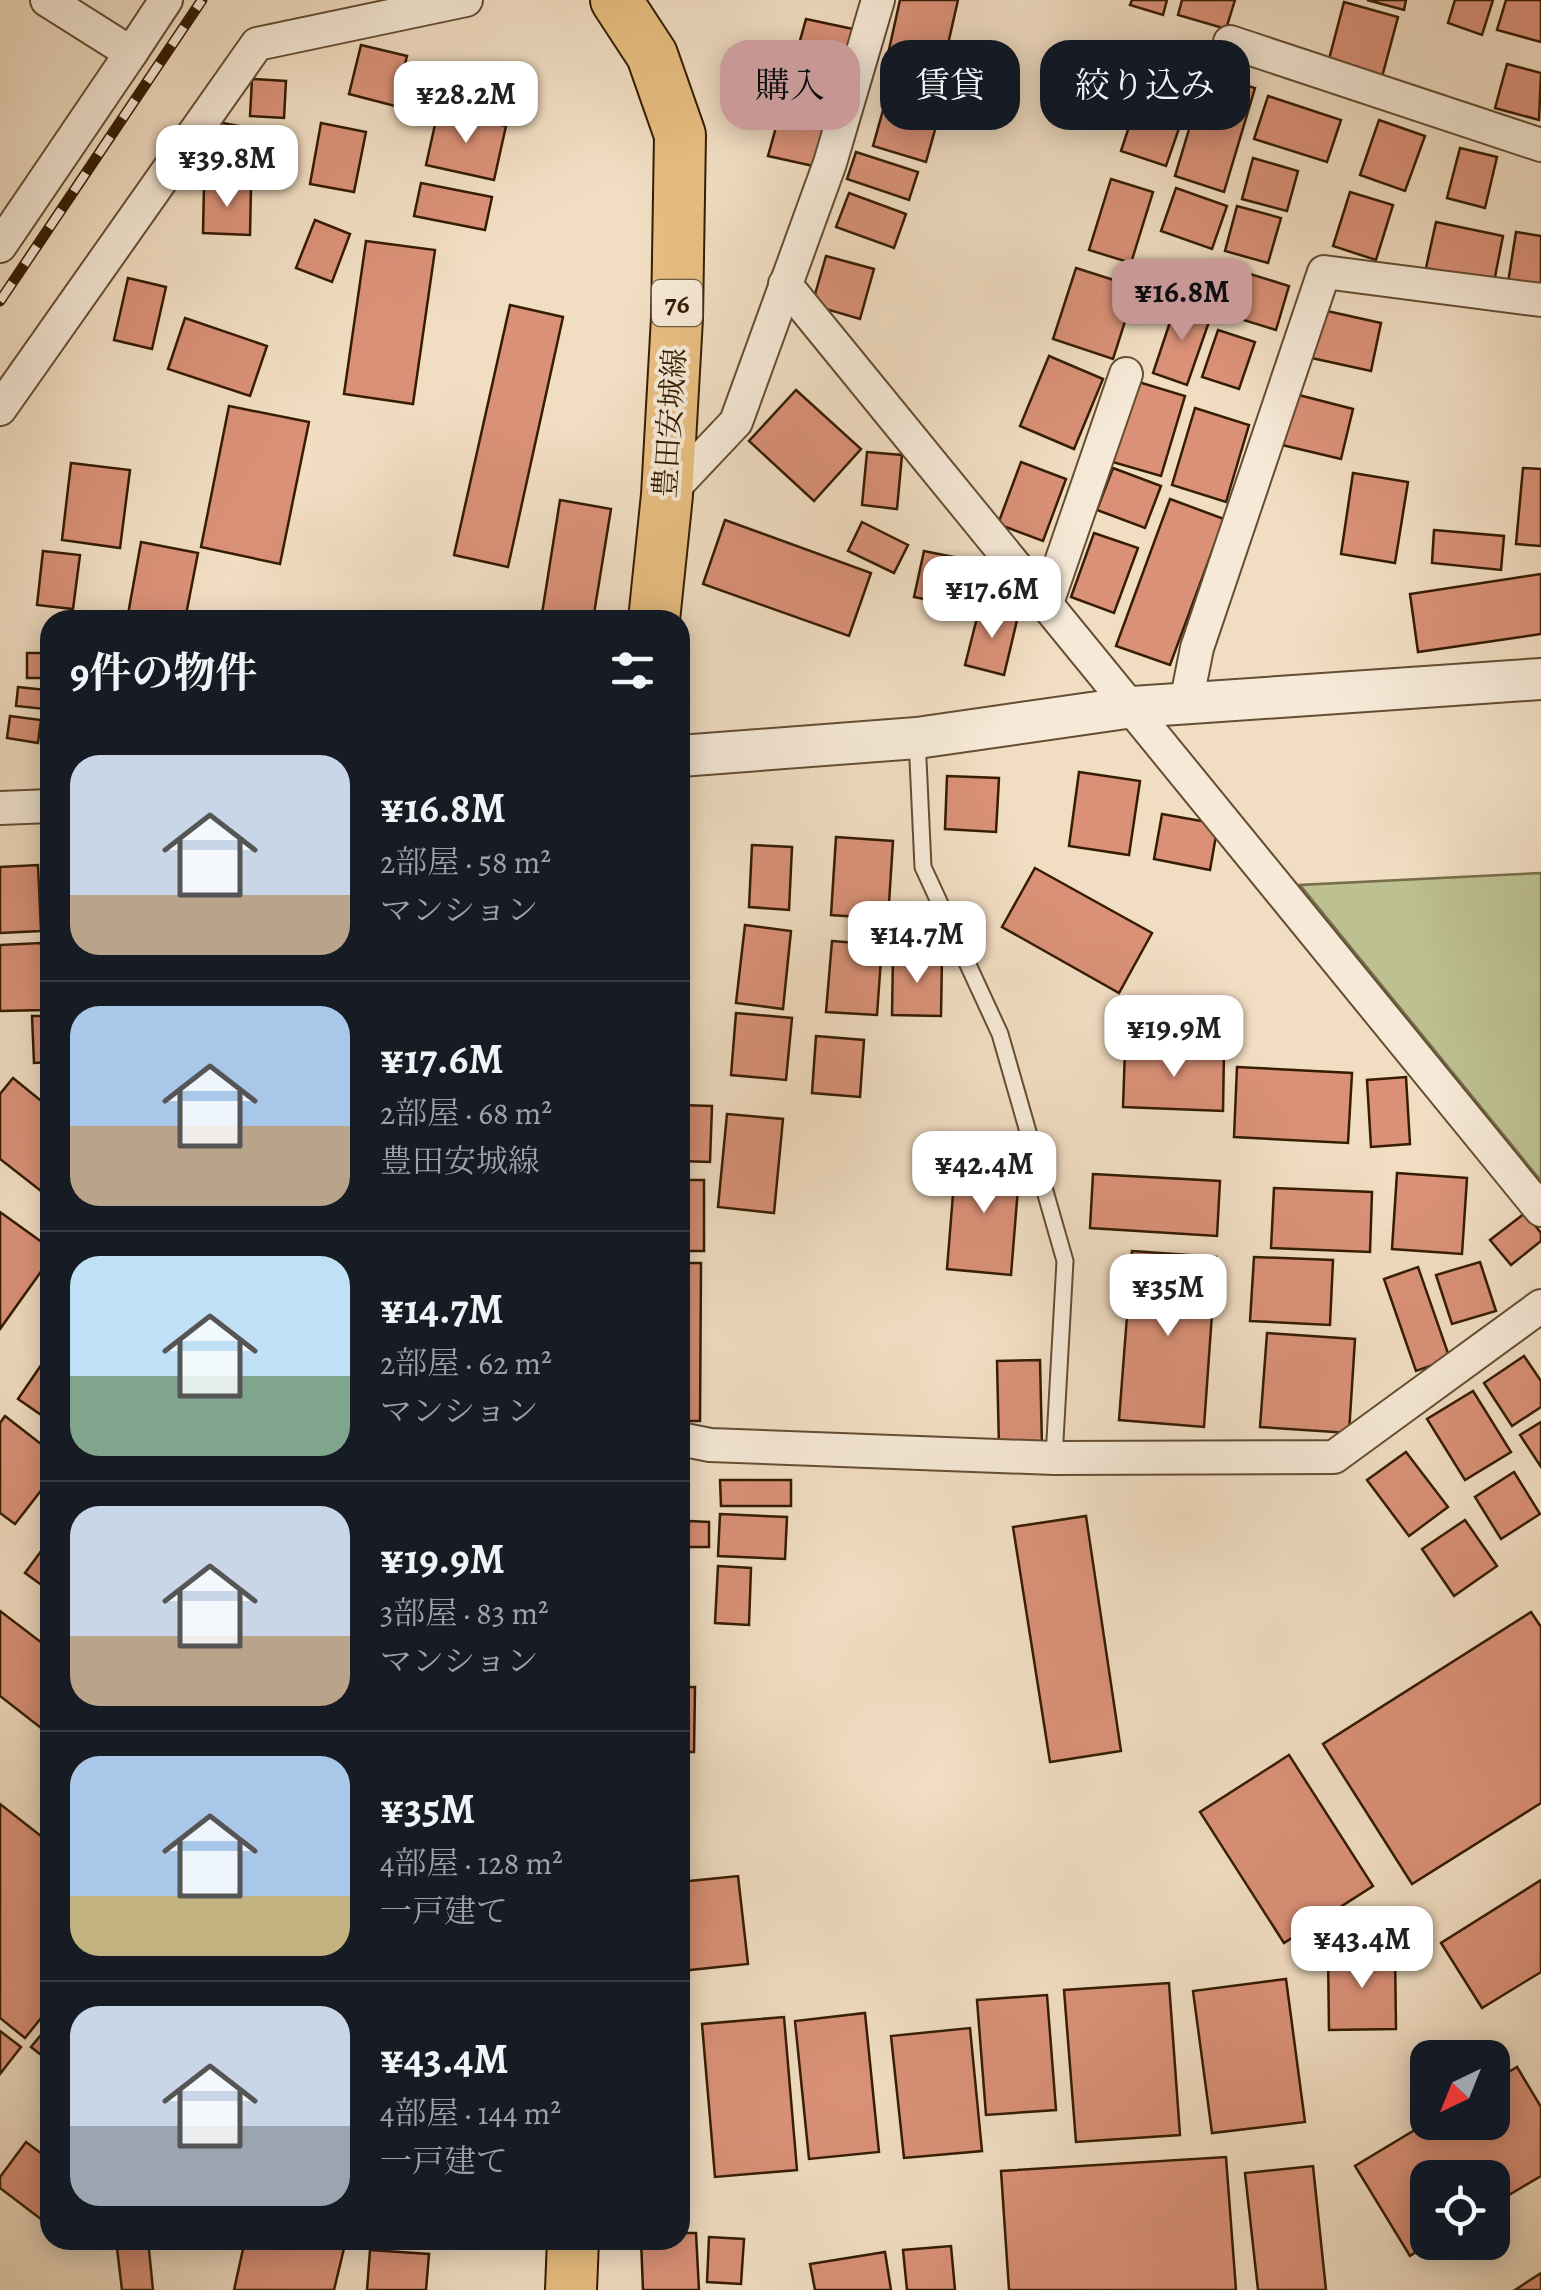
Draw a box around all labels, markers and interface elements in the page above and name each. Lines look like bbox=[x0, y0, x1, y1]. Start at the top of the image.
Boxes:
chip: 購入 bbox=[720, 40, 860, 130]
chip: 賃貸 bbox=[880, 40, 1020, 130]
chip: 絞り込み bbox=[1040, 40, 1250, 130]
pin: ¥28.2M bbox=[385, 61, 547, 146]
text: ¥28.2M bbox=[416, 71, 516, 115]
pin: ¥39.8M bbox=[146, 125, 308, 210]
text: ¥39.8M bbox=[178, 135, 276, 179]
pin: ¥16.8M bbox=[1101, 259, 1263, 344]
text: ¥16.8M bbox=[1134, 269, 1230, 313]
road number: 76 bbox=[652, 280, 702, 326]
street label: 豊田安城線 bbox=[645, 347, 695, 499]
pin: ¥17.6M bbox=[911, 556, 1073, 641]
text: ¥17.6M bbox=[945, 566, 1039, 610]
icon: filters bbox=[605, 643, 660, 698]
text: 9件の物件 bbox=[70, 644, 257, 701]
text: ¥16.8M bbox=[380, 779, 506, 836]
icon: home bbox=[150, 795, 270, 915]
text: 2部屋 · 58 m² bbox=[380, 840, 551, 884]
text: マンション bbox=[380, 888, 539, 932]
pin: ¥14.7M bbox=[836, 901, 998, 986]
text: ¥14.7M bbox=[870, 911, 964, 955]
pin: ¥19.9M bbox=[1093, 995, 1255, 1080]
text: ¥19.9M bbox=[1126, 1005, 1222, 1049]
text: ¥17.6M bbox=[380, 1030, 504, 1087]
icon: home bbox=[150, 1046, 270, 1166]
text: 2部屋 · 68 m² bbox=[380, 1091, 552, 1135]
pin: ¥42.4M bbox=[903, 1131, 1065, 1216]
text: 豊田安城線 bbox=[380, 1139, 540, 1183]
text: ¥42.4M bbox=[934, 1141, 1034, 1185]
pin: ¥35M bbox=[1109, 1254, 1227, 1339]
text: ¥35M bbox=[1132, 1264, 1204, 1308]
text: ¥14.7M bbox=[380, 1280, 504, 1337]
icon: home bbox=[150, 1296, 270, 1416]
text: 2部屋 · 62 m² bbox=[380, 1341, 552, 1385]
text: マンション bbox=[380, 1389, 539, 1433]
text: ¥19.9M bbox=[380, 1530, 505, 1587]
icon: home bbox=[150, 1546, 270, 1666]
text: 3部屋 · 83 m² bbox=[380, 1591, 549, 1635]
text: マンション bbox=[380, 1639, 539, 1683]
text: ¥35M bbox=[380, 1780, 475, 1837]
icon: home bbox=[150, 1796, 270, 1916]
text: 4部屋 · 128 m² bbox=[380, 1841, 563, 1885]
text: 一戸建て bbox=[380, 1889, 508, 1933]
pin: ¥43.4M bbox=[1281, 1906, 1443, 1991]
text: ¥43.4M bbox=[1313, 1916, 1411, 1960]
text: ¥43.4M bbox=[380, 2030, 509, 2087]
north arrow bbox=[1410, 2040, 1510, 2140]
map controls bbox=[1410, 2040, 1510, 2260]
icon: home bbox=[150, 2046, 270, 2166]
text: 4部屋 · 144 m² bbox=[380, 2091, 561, 2135]
text: 一戸建て bbox=[380, 2139, 508, 2183]
button: locate bbox=[1410, 2160, 1510, 2260]

